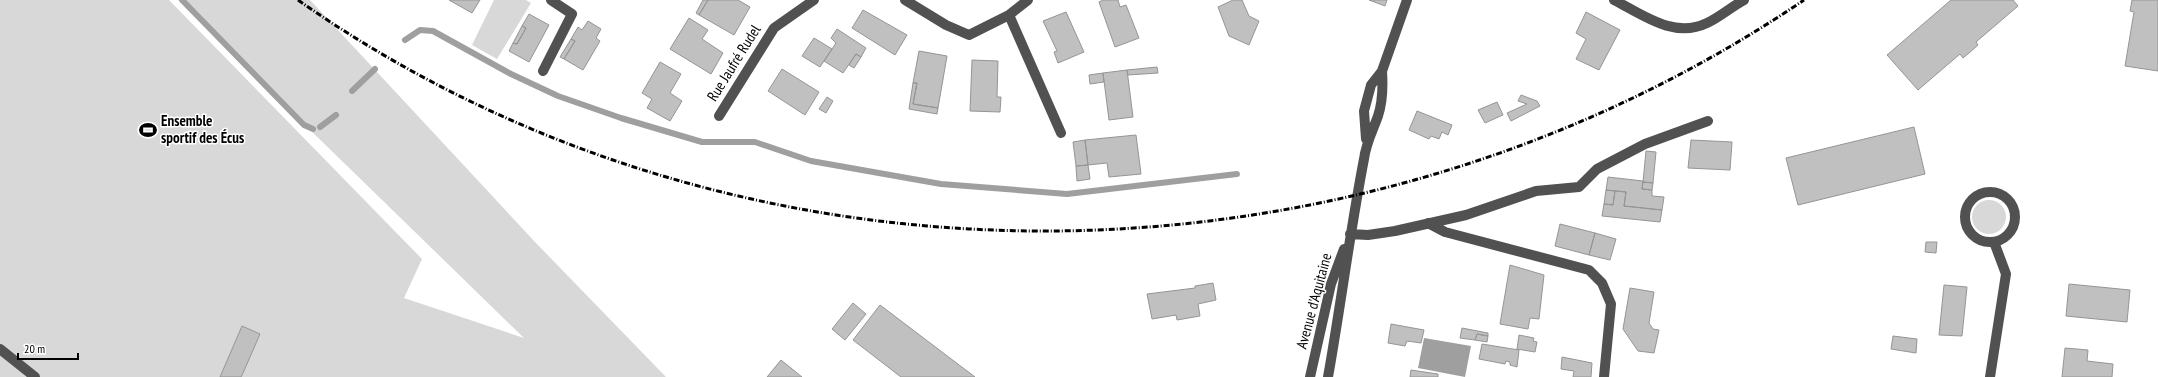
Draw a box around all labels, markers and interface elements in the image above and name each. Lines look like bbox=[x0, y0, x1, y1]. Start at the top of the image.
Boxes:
street label: Rue Jaufré Rudel bbox=[703, 21, 765, 104]
place label: Ensemble sportif des Écus bbox=[161, 111, 244, 147]
sports icon: Ensemble sportif des Écus bbox=[138, 120, 158, 140]
street label: Avenue d'Aquitaine bbox=[1292, 251, 1335, 351]
scale bar bbox=[18, 335, 78, 361]
text: 20 m bbox=[24, 341, 45, 356]

